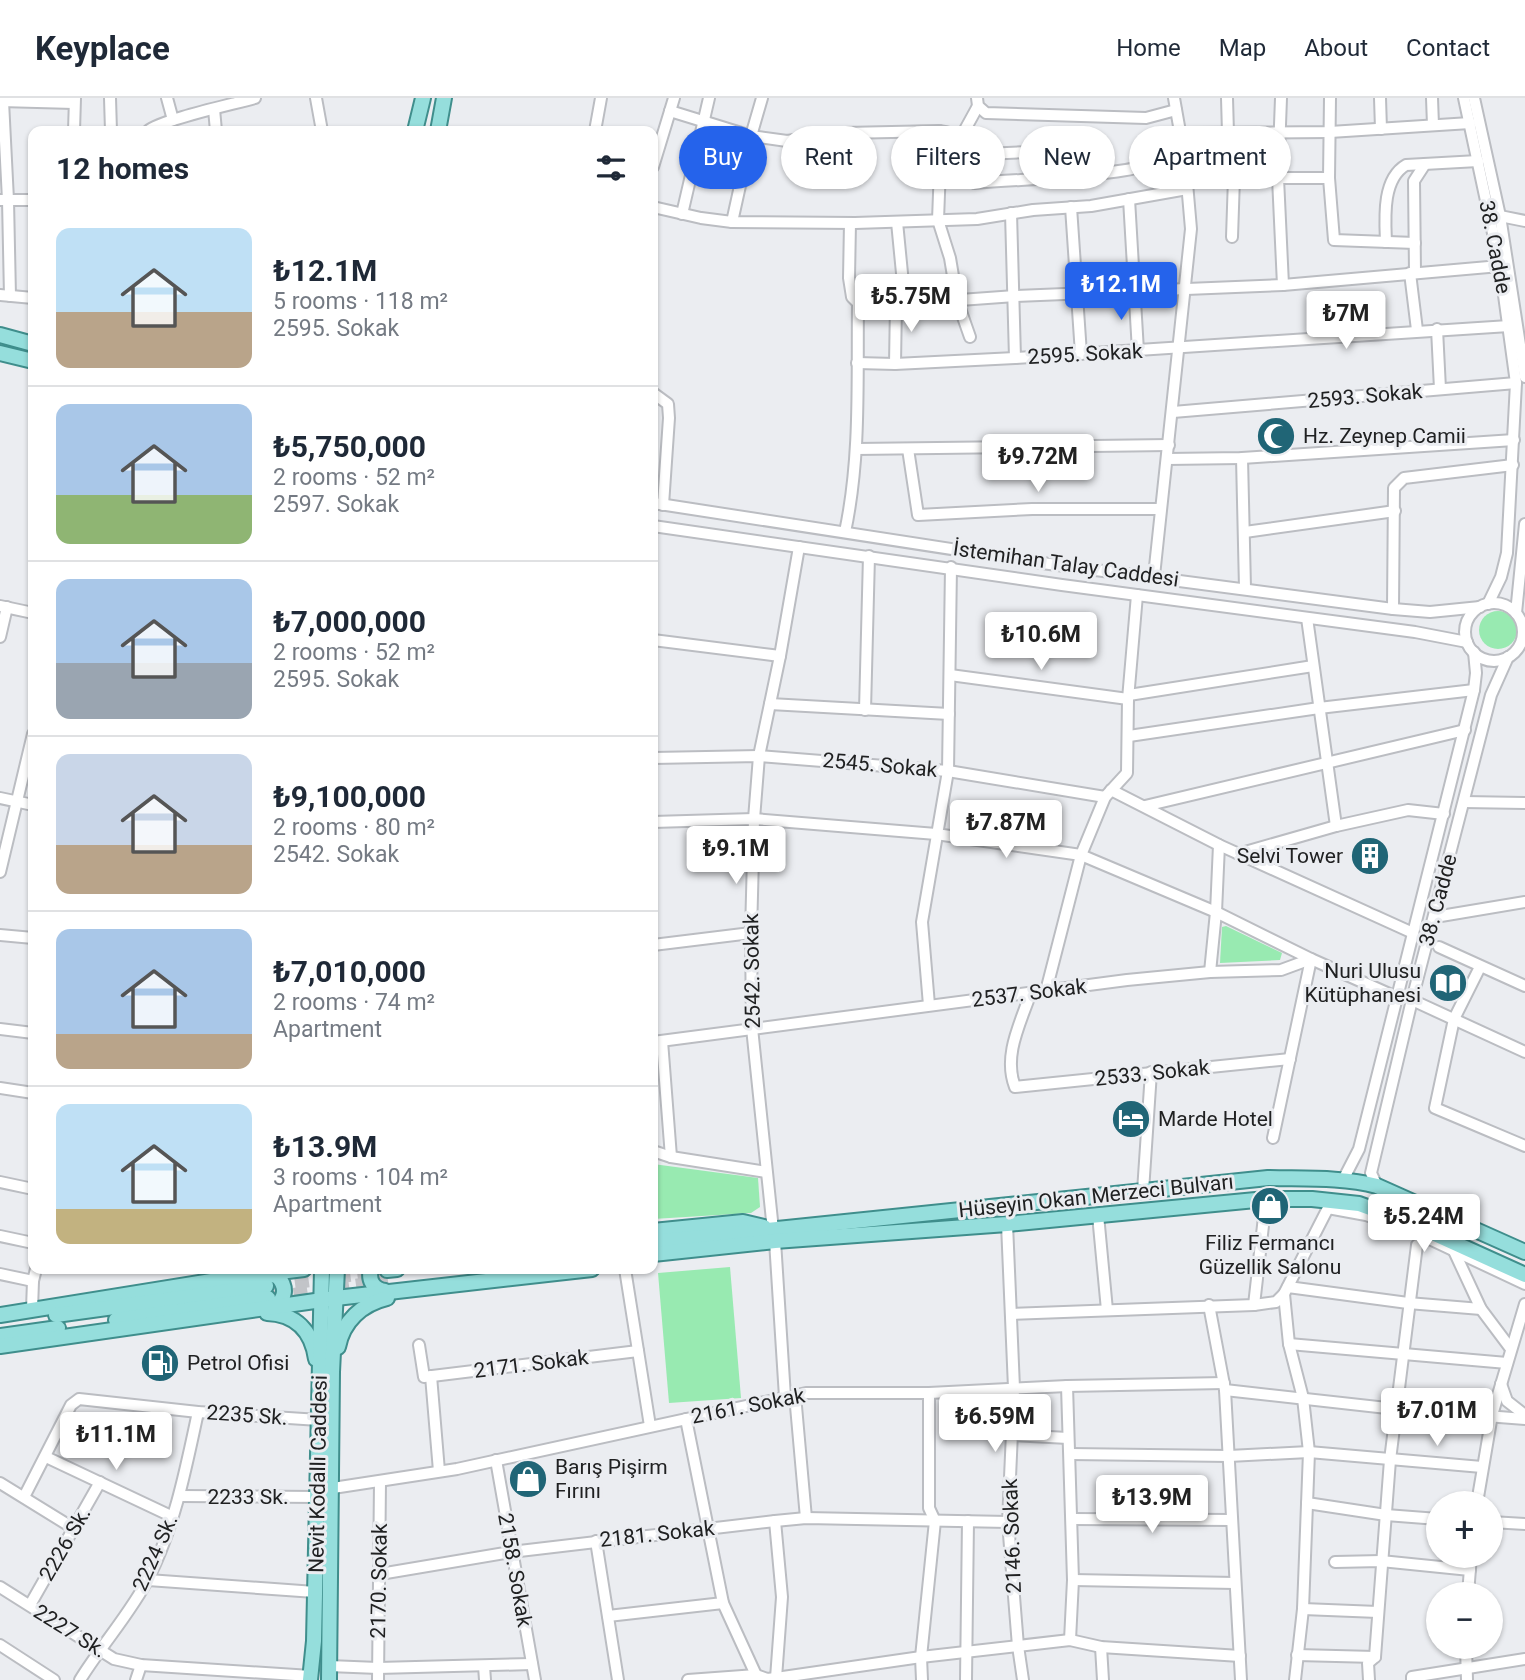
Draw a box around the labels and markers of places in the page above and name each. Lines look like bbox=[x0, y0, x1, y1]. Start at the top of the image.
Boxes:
pin: ₺12.1M bbox=[1064, 262, 1178, 322]
pin: ₺5.75M bbox=[854, 274, 968, 334]
pin: ₺7M bbox=[1312, 292, 1380, 351]
mosque icon: Hz. Zeynep Camii bbox=[1255, 415, 1297, 457]
place label: Hz. Zeynep Camii bbox=[1303, 424, 1466, 448]
pin: ₺9.72M bbox=[981, 434, 1095, 494]
pin: ₺10.6M bbox=[984, 612, 1098, 672]
pin: ₺7.87M bbox=[949, 800, 1063, 860]
pin: ₺9.1M bbox=[687, 826, 785, 886]
building icon: Selvi Tower bbox=[1349, 835, 1391, 877]
place label: Selvi Tower bbox=[1237, 844, 1343, 868]
place label: Nuri Ulusu Kütüphanesi bbox=[1305, 959, 1421, 1007]
library icon: Nuri Ulusu Kütüphanesi bbox=[1427, 962, 1469, 1004]
hotel icon: Marde Hotel bbox=[1110, 1098, 1152, 1140]
place label: Marde Hotel bbox=[1158, 1107, 1273, 1131]
shop icon: Filiz Fermancı Güzellik Salonu bbox=[1249, 1185, 1291, 1227]
pin: ₺5.24M bbox=[1367, 1194, 1481, 1254]
place label: Filiz Fermancı Güzellik Salonu bbox=[1199, 1231, 1341, 1279]
fuel station icon: Petrol Ofisi bbox=[139, 1342, 181, 1384]
place label: Petrol Ofisi bbox=[187, 1351, 289, 1375]
pin: ₺7.01M bbox=[1380, 1388, 1494, 1448]
pin: ₺6.59M bbox=[938, 1394, 1052, 1454]
pin: ₺11.1M bbox=[59, 1412, 173, 1472]
place label: Barış Pişirm Fırını bbox=[555, 1455, 668, 1503]
shop icon: Barış Pişirm Fırını bbox=[507, 1458, 549, 1500]
pin: ₺13.9M bbox=[1095, 1476, 1209, 1535]

